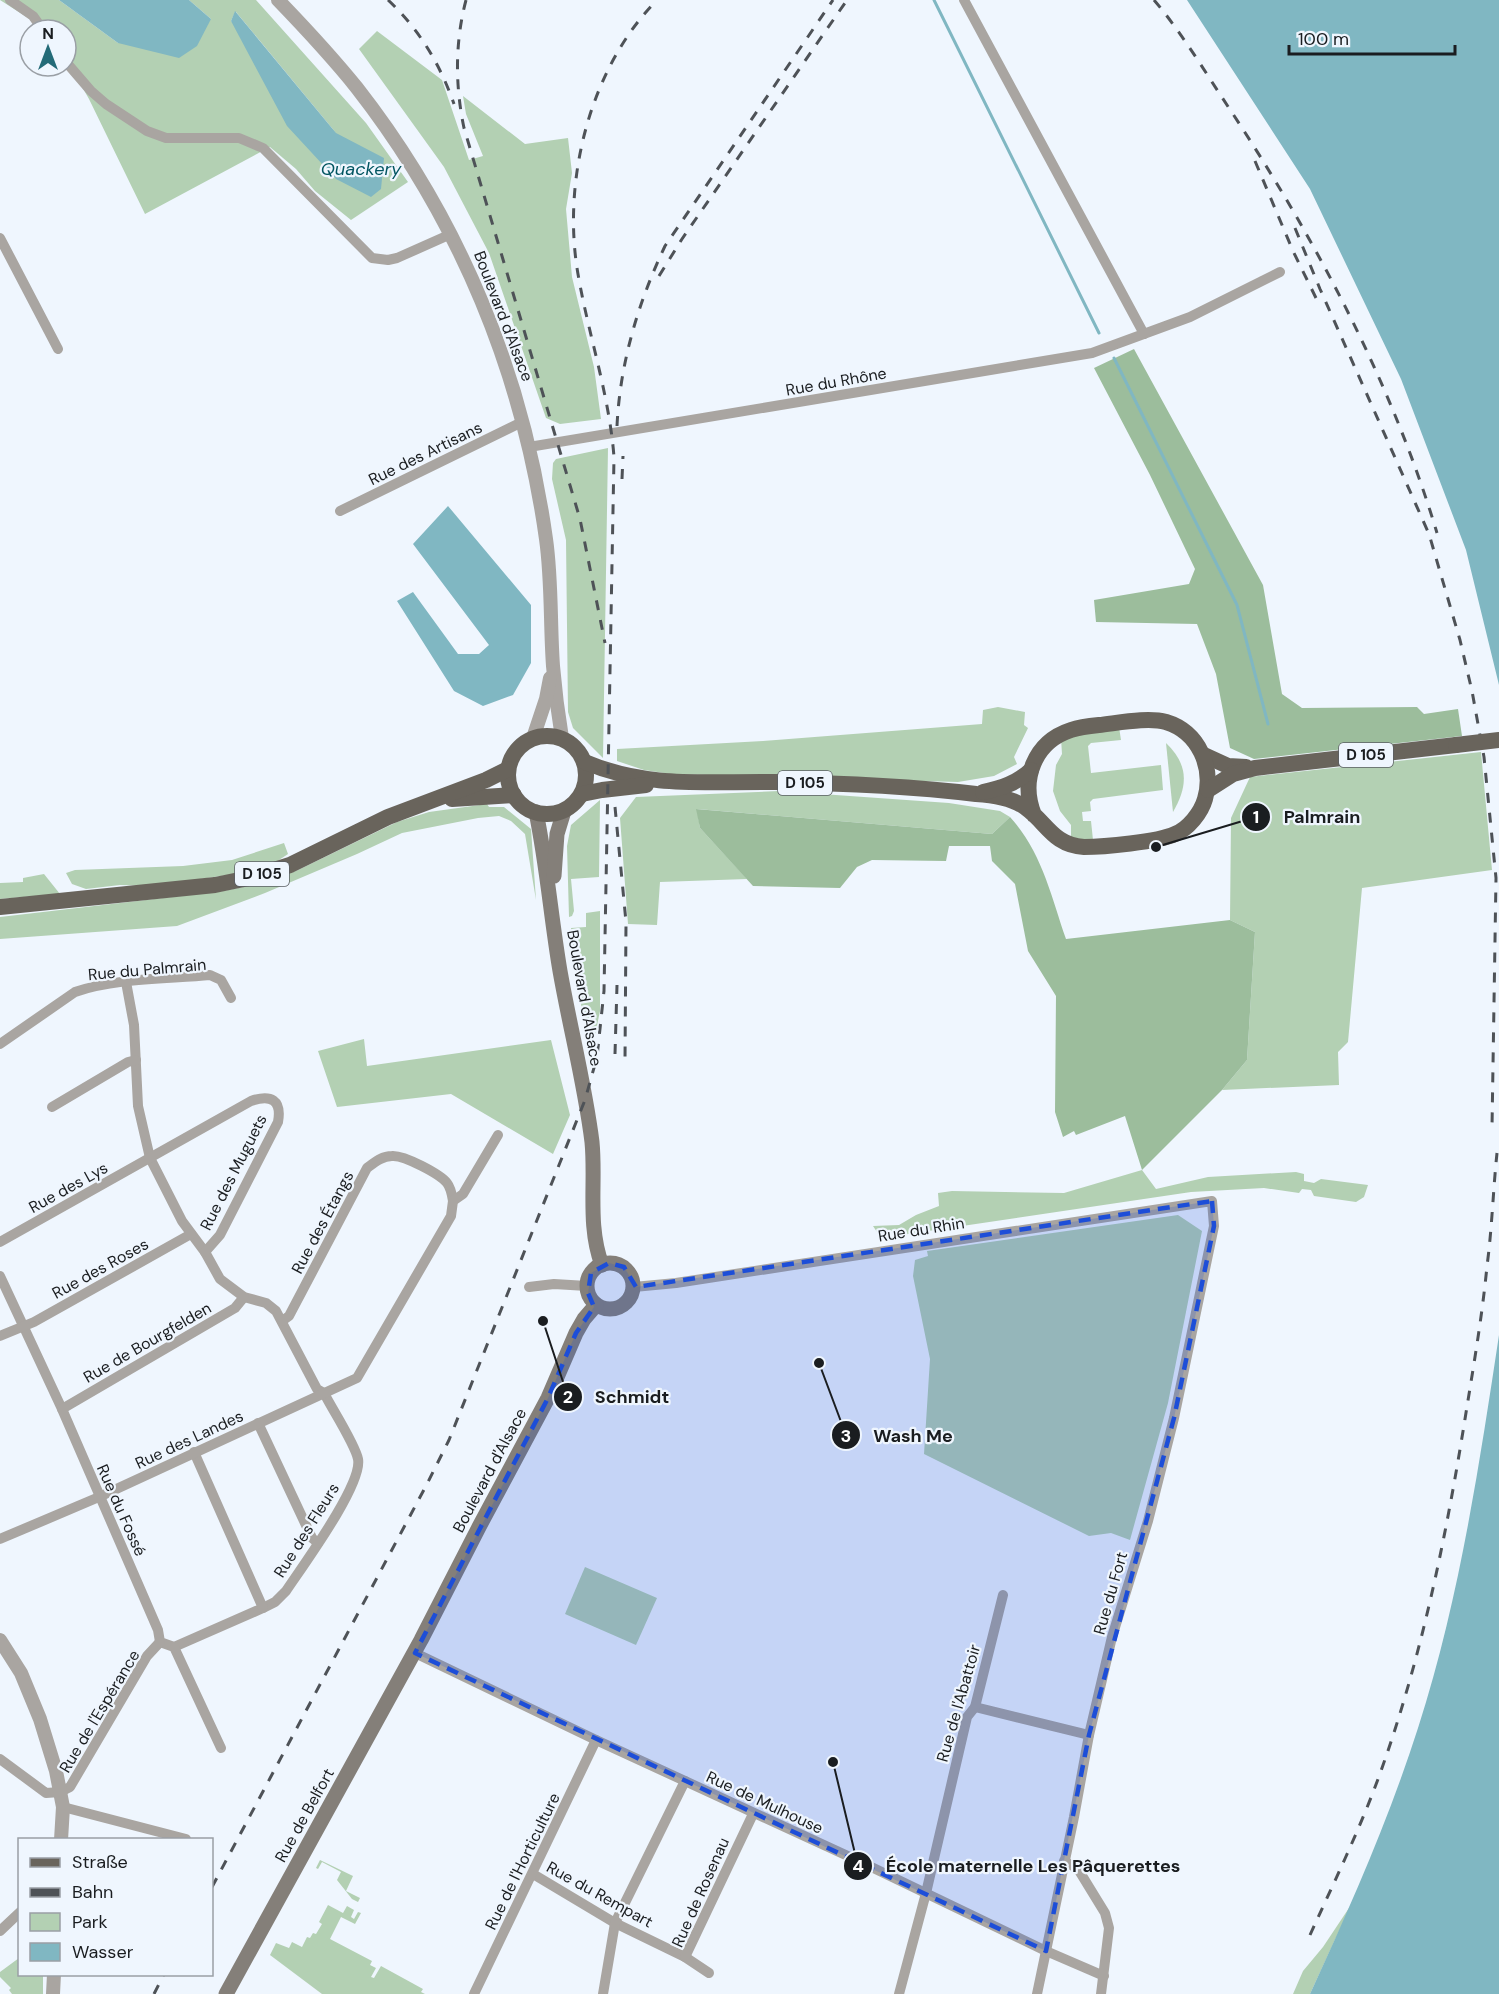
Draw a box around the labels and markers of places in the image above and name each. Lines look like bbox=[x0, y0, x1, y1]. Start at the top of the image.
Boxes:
callout: Palmrain bbox=[1241, 799, 1372, 835]
callout: Schmidt bbox=[553, 1379, 681, 1415]
callout: Wash Me bbox=[831, 1417, 965, 1453]
callout: École maternelle Les Pâquerettes bbox=[843, 1848, 1192, 1884]

